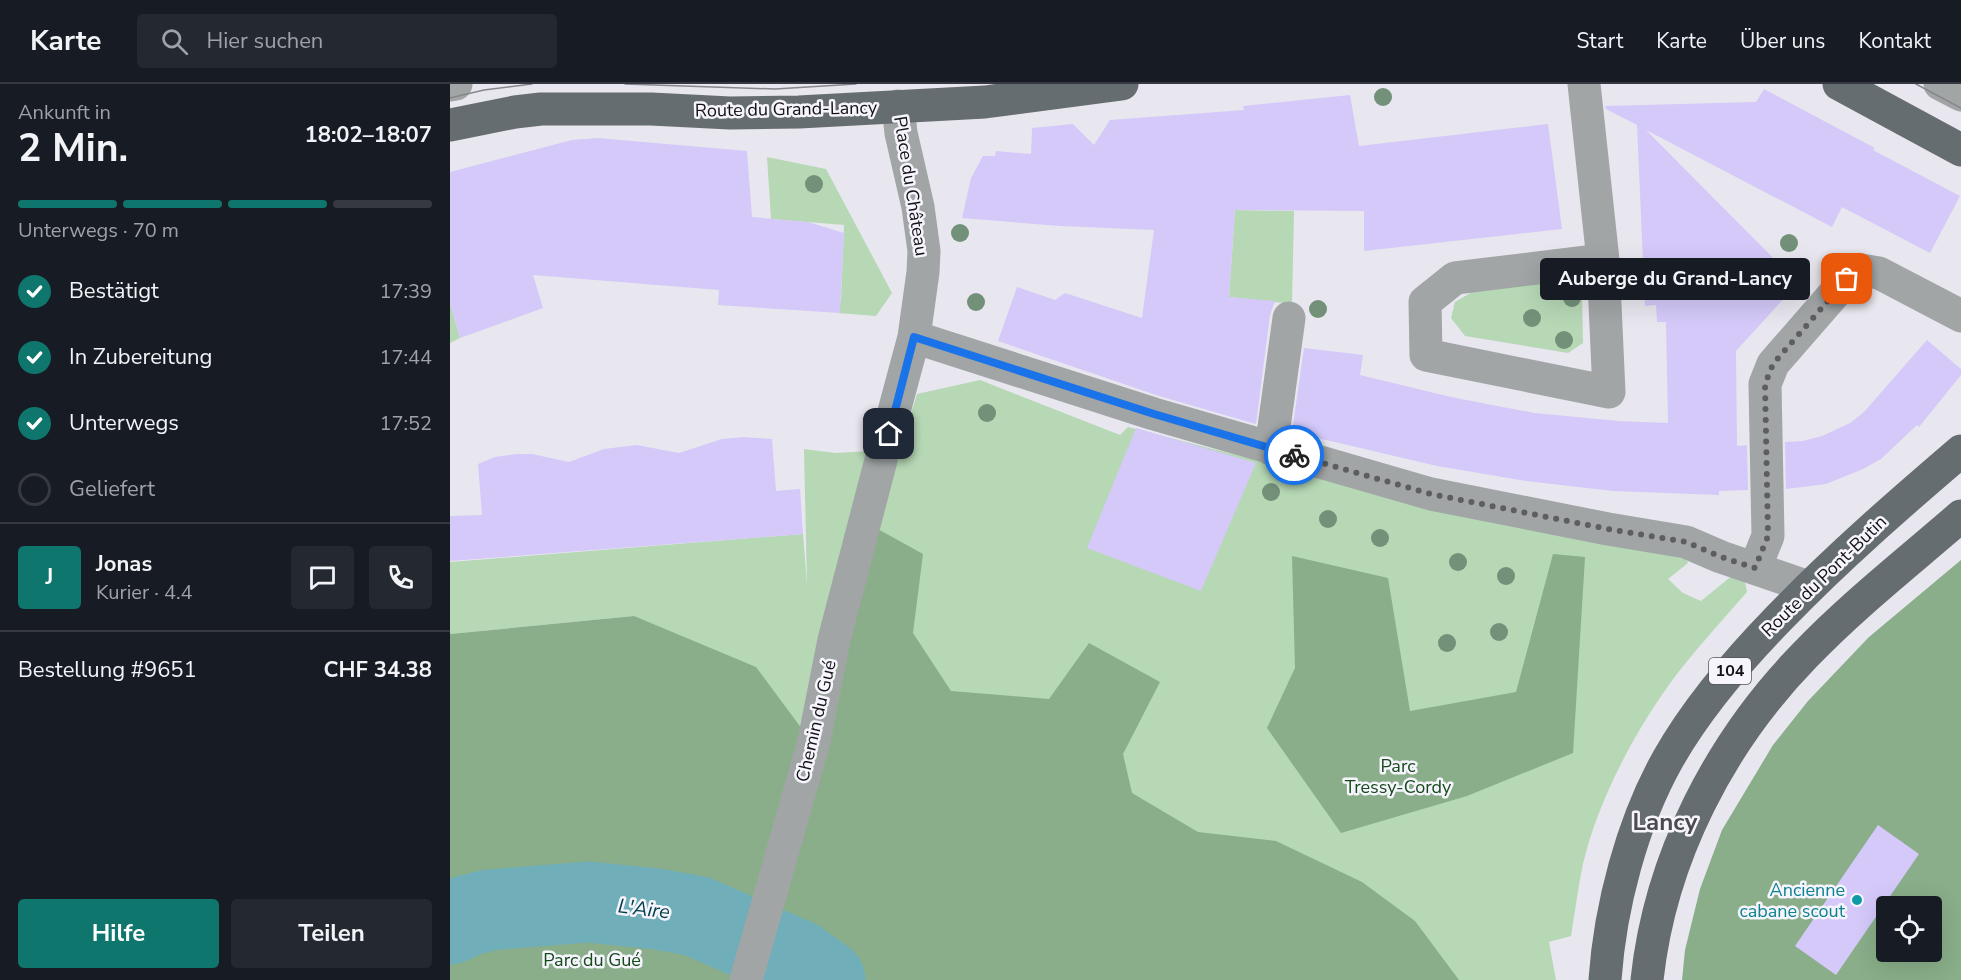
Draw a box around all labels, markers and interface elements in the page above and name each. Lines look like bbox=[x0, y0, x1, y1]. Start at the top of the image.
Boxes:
search box bbox=[137, 14, 557, 68]
text: Karte bbox=[30, 22, 101, 60]
icon: search bbox=[158, 25, 191, 58]
text: Hier suchen bbox=[206, 26, 323, 56]
text: Start bbox=[1576, 27, 1623, 55]
text: Karte bbox=[1656, 27, 1707, 55]
text: Über uns bbox=[1740, 27, 1825, 55]
text: Kontakt bbox=[1858, 27, 1931, 55]
street label: Route du Grand-Lancy bbox=[695, 95, 878, 123]
text: Ankunft in bbox=[18, 99, 111, 126]
street label: Place du Château bbox=[888, 114, 934, 258]
text: 18:02–18:07 bbox=[304, 120, 432, 150]
text: 2 Min. bbox=[18, 122, 128, 175]
text: Unterwegs · 70 m bbox=[18, 217, 179, 244]
pin bbox=[1821, 253, 1872, 304]
callout: Auberge du Grand-Lancy bbox=[1541, 258, 1811, 300]
icon: bag bbox=[1830, 262, 1863, 295]
text: Auberge du Grand-Lancy bbox=[1558, 265, 1792, 292]
icon: check bbox=[18, 275, 51, 308]
text: Bestätigt bbox=[69, 276, 159, 306]
text: 17:39 bbox=[379, 278, 432, 305]
icon: check bbox=[18, 341, 51, 374]
text: In Zubereitung bbox=[69, 342, 212, 372]
text: 17:44 bbox=[379, 344, 432, 371]
icon: check bbox=[18, 407, 51, 440]
text: Unterwegs bbox=[69, 408, 179, 438]
pin bbox=[863, 408, 914, 459]
text: 17:52 bbox=[379, 410, 432, 437]
icon: home bbox=[872, 417, 905, 450]
courier bbox=[1264, 425, 1324, 485]
icon: bike bbox=[1278, 439, 1311, 472]
text: Geliefert bbox=[69, 474, 155, 504]
street label: Route du Pont-Butin bbox=[1756, 510, 1892, 642]
button: chat bbox=[291, 546, 354, 609]
button: phone bbox=[369, 546, 432, 609]
text: Jonas bbox=[96, 549, 152, 579]
text: J bbox=[46, 562, 53, 592]
text: Kurier · 4.4 bbox=[96, 579, 193, 606]
text: Bestellung #9651 bbox=[18, 655, 197, 685]
text: CHF 34.38 bbox=[323, 655, 432, 685]
street label: Chemin du Gué bbox=[790, 658, 842, 784]
road number: 104 bbox=[1709, 658, 1751, 684]
park label: Parc Tressy-Cordy bbox=[1345, 754, 1452, 799]
district label: Lancy bbox=[1633, 806, 1698, 838]
place label: Ancienne cabane scout bbox=[1740, 878, 1846, 923]
water label: L'Aire bbox=[616, 892, 672, 926]
marker: Ancienne cabane scout bbox=[1850, 893, 1864, 907]
map controls bbox=[1876, 896, 1942, 962]
button: locate bbox=[1876, 896, 1942, 962]
button: Hilfe bbox=[18, 899, 219, 968]
button: Teilen bbox=[231, 899, 432, 968]
park label: Parc du Gué bbox=[543, 948, 641, 972]

